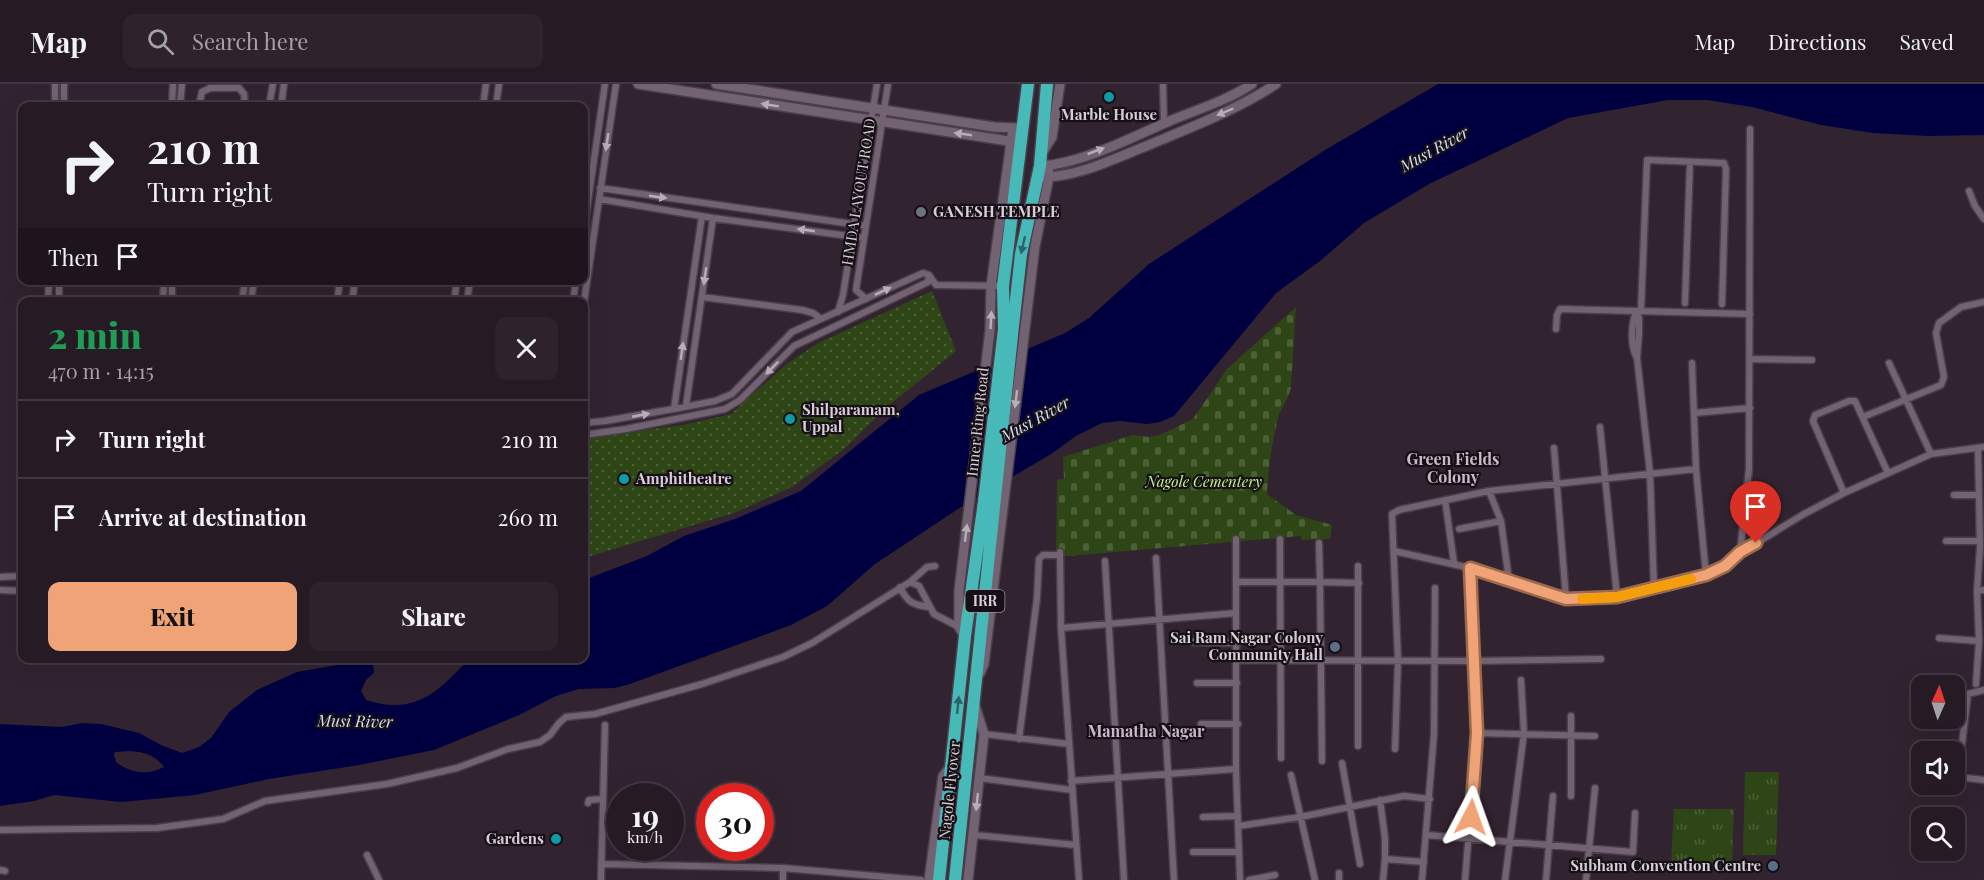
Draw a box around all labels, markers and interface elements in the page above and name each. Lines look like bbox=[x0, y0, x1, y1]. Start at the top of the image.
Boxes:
search box bbox=[123, 14, 543, 68]
text: Map bbox=[30, 23, 87, 60]
icon: search bbox=[144, 25, 177, 58]
text: Search here bbox=[192, 26, 308, 56]
text: Map bbox=[1694, 27, 1735, 55]
text: Directions bbox=[1768, 27, 1866, 55]
text: Saved bbox=[1899, 27, 1954, 55]
marker: Marble House bbox=[1102, 90, 1116, 104]
one-way arrow bbox=[760, 100, 779, 109]
place label: Marble House bbox=[1061, 104, 1158, 124]
one-way arrow bbox=[1217, 108, 1234, 117]
street label: HMDA LAYOUT ROAD bbox=[837, 117, 880, 267]
text: 210 m bbox=[147, 119, 260, 175]
water label: Musi River bbox=[1395, 121, 1473, 177]
icon: right bbox=[48, 126, 126, 204]
one-way arrow bbox=[953, 130, 972, 139]
one-way arrow bbox=[603, 132, 612, 151]
one-way arrow bbox=[1088, 146, 1106, 156]
text: Turn right bbox=[147, 173, 272, 209]
one-way arrow bbox=[649, 192, 668, 201]
place label: GANESH TEMPLE bbox=[933, 201, 1060, 221]
marker: GANESH TEMPLE bbox=[914, 205, 928, 219]
one-way arrow bbox=[797, 225, 816, 234]
one-way arrow bbox=[1018, 236, 1028, 255]
icon: arrive bbox=[111, 240, 144, 273]
text: Then bbox=[48, 242, 99, 272]
one-way arrow bbox=[700, 266, 709, 285]
one-way arrow bbox=[874, 286, 892, 296]
text: 2 min bbox=[48, 310, 142, 358]
one-way arrow bbox=[986, 310, 995, 329]
button: close bbox=[495, 317, 558, 380]
one-way arrow bbox=[678, 341, 687, 360]
text: 470 m · 14:15 bbox=[48, 357, 154, 384]
one-way arrow bbox=[765, 360, 779, 375]
street label: Inner Ring Road bbox=[961, 366, 993, 477]
one-way arrow bbox=[1011, 389, 1021, 408]
water label: Musi River bbox=[996, 391, 1074, 447]
place label: Shilparamam, Uppal bbox=[802, 399, 900, 436]
one-way arrow bbox=[632, 410, 651, 419]
marker: Shilparamam, Uppal bbox=[783, 412, 797, 426]
icon: right bbox=[48, 423, 81, 456]
text: Turn right bbox=[99, 424, 205, 454]
text: 210 m bbox=[501, 424, 558, 454]
district label: Green Fields Colony bbox=[1407, 448, 1499, 487]
place label: Amphitheatre bbox=[635, 468, 732, 488]
park label: Nagole Cementery bbox=[1144, 471, 1262, 491]
marker: Amphitheatre bbox=[617, 472, 631, 486]
pin bbox=[1730, 481, 1781, 543]
icon: arrive bbox=[1739, 490, 1772, 523]
icon: arrive bbox=[48, 501, 81, 534]
text: Arrive at destination bbox=[99, 502, 307, 532]
text: 260 m bbox=[498, 502, 558, 532]
one-way arrow bbox=[961, 523, 971, 542]
button: Exit bbox=[48, 582, 297, 651]
button: Share bbox=[309, 582, 558, 651]
road number: IRR bbox=[966, 590, 1004, 612]
place label: Sai Ram Nagar Colony Community Hall bbox=[1170, 627, 1323, 664]
marker: Sai Ram Nagar Colony Community Hall bbox=[1328, 640, 1342, 654]
north arrow bbox=[1911, 675, 1965, 729]
map controls bbox=[1911, 675, 1965, 861]
one-way arrow bbox=[953, 696, 963, 715]
water label: Musi River bbox=[316, 709, 394, 732]
district label: Mamatha Nagar bbox=[1087, 720, 1205, 741]
street label: Nagole Flyover bbox=[934, 739, 964, 840]
button: sound bbox=[1911, 741, 1965, 795]
speed limit sign: 30 bbox=[696, 783, 774, 861]
position arrow bbox=[1439, 785, 1503, 849]
one-way arrow bbox=[972, 793, 982, 812]
text: 19 bbox=[631, 795, 659, 835]
button: search bbox=[1911, 807, 1965, 861]
text: km/h bbox=[627, 827, 663, 847]
place label: Gardens bbox=[486, 828, 544, 848]
marker: Gardens bbox=[549, 832, 563, 846]
place label: Subham Convention Centre bbox=[1570, 855, 1761, 875]
marker: Subham Convention Centre bbox=[1766, 859, 1780, 873]

